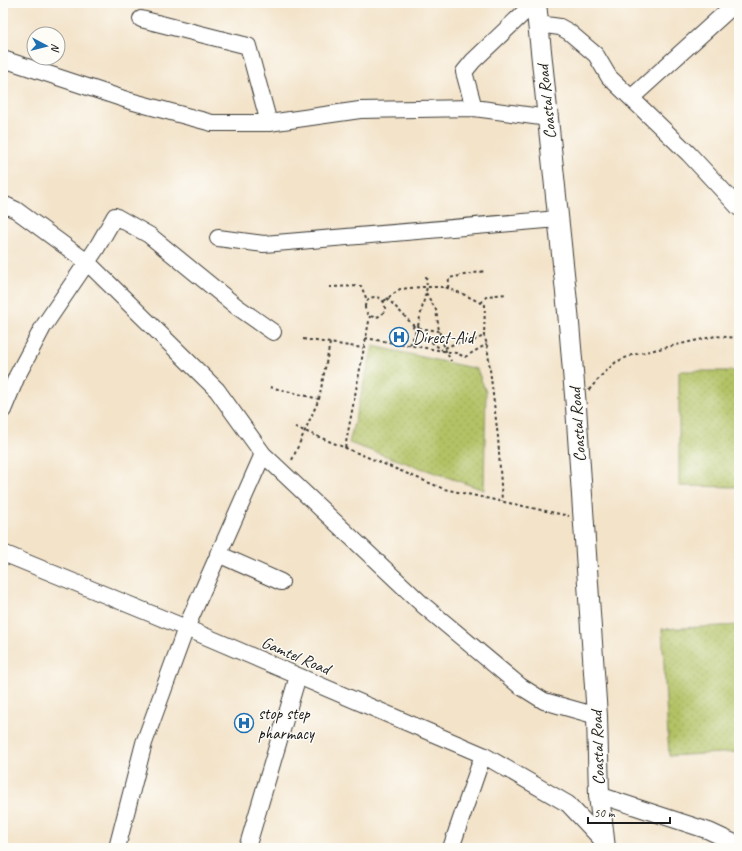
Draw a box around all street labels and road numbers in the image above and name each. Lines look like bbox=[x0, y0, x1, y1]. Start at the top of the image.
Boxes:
street label: Coastal Road bbox=[532, 61, 561, 140]
street label: Coastal Road bbox=[564, 385, 591, 463]
street label: Gamtel Road bbox=[258, 632, 335, 680]
street label: Coastal Road bbox=[586, 708, 609, 786]

